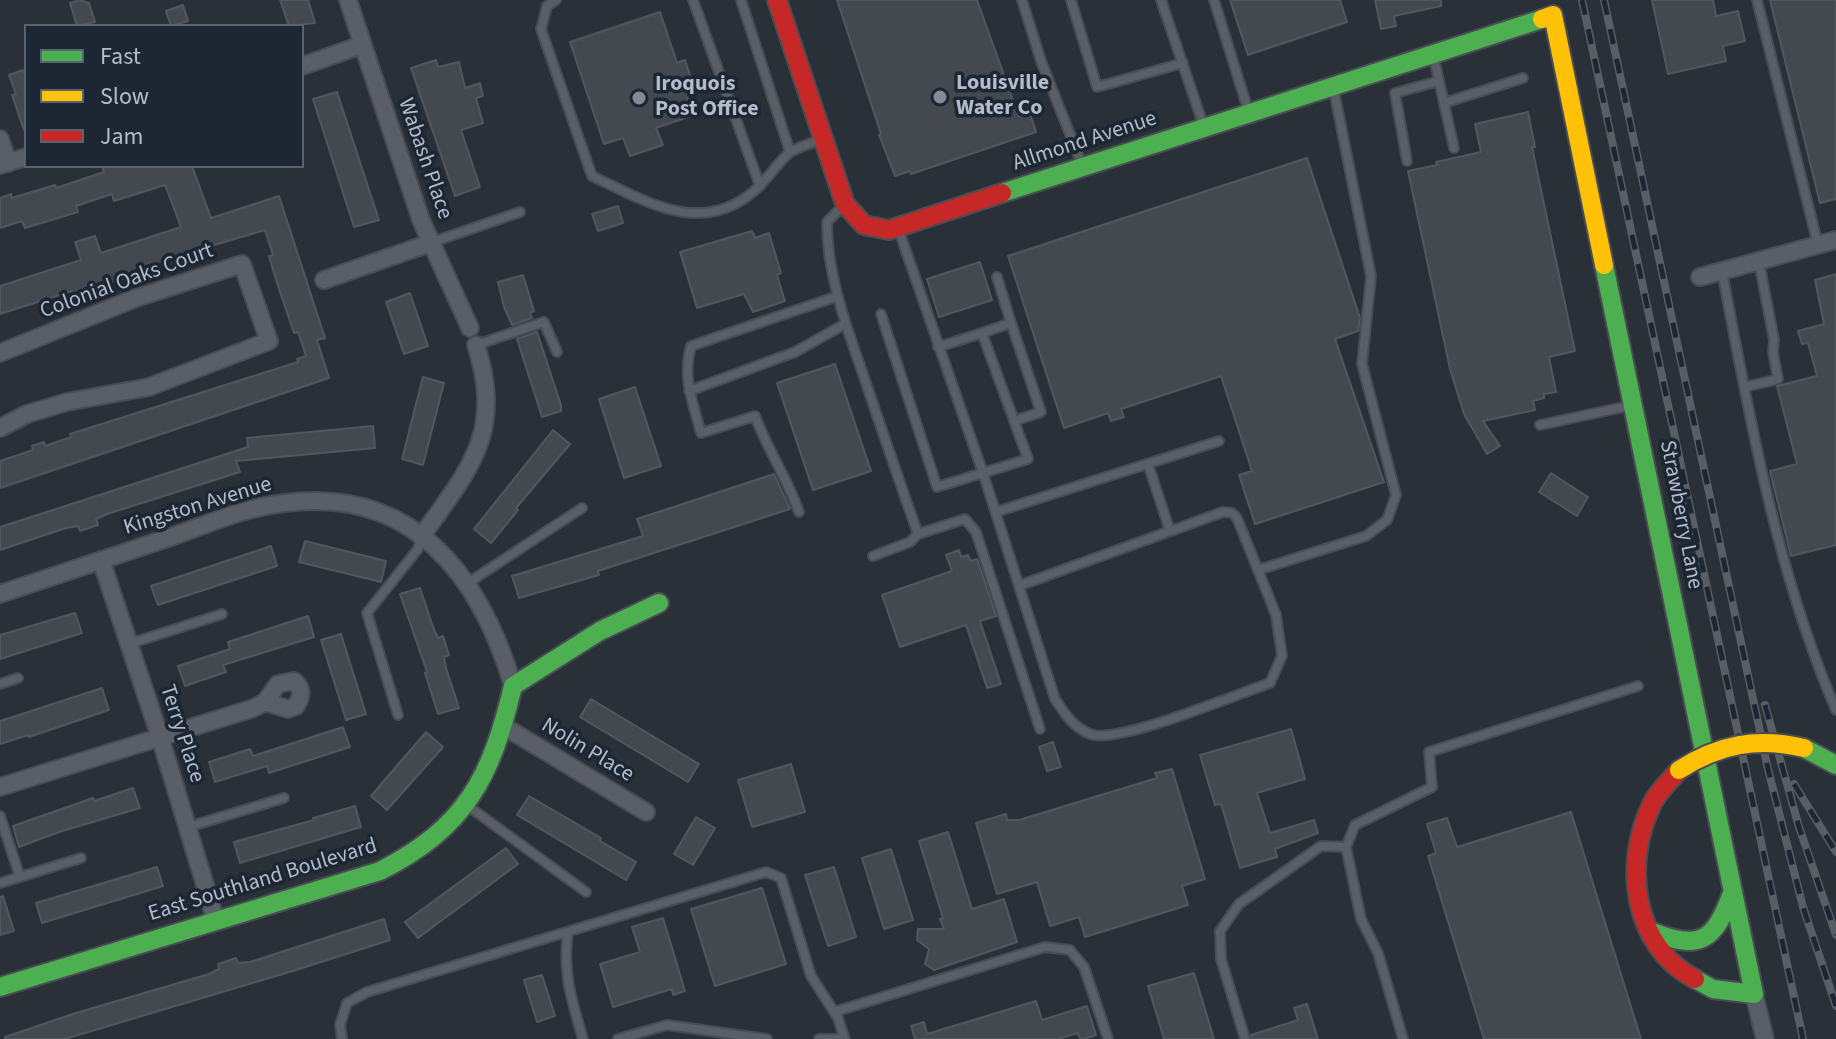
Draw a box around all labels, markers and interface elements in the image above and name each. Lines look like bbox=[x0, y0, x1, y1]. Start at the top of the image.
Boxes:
legend bbox=[24, 24, 304, 168]
text: Fast bbox=[100, 39, 141, 74]
place label: Louisville Water Co bbox=[956, 71, 1049, 122]
place label: Iroquois Post Office bbox=[655, 72, 759, 124]
text: Slow bbox=[100, 79, 149, 114]
marker: Louisville Water Co bbox=[931, 88, 949, 106]
marker: Iroquois Post Office bbox=[630, 89, 648, 107]
street label: Wabash Place bbox=[391, 95, 457, 223]
street label: Allmond Avenue bbox=[1010, 106, 1160, 178]
text: Jam bbox=[100, 119, 144, 154]
street label: Colonial Oaks Court bbox=[37, 238, 217, 326]
street label: Strawberry Lane bbox=[1653, 438, 1707, 592]
street label: Kingston Avenue bbox=[121, 472, 275, 542]
street label: Terry Place bbox=[153, 682, 209, 786]
street label: Nolin Place bbox=[536, 713, 638, 789]
street label: East Southland Boulevard bbox=[145, 834, 381, 928]

